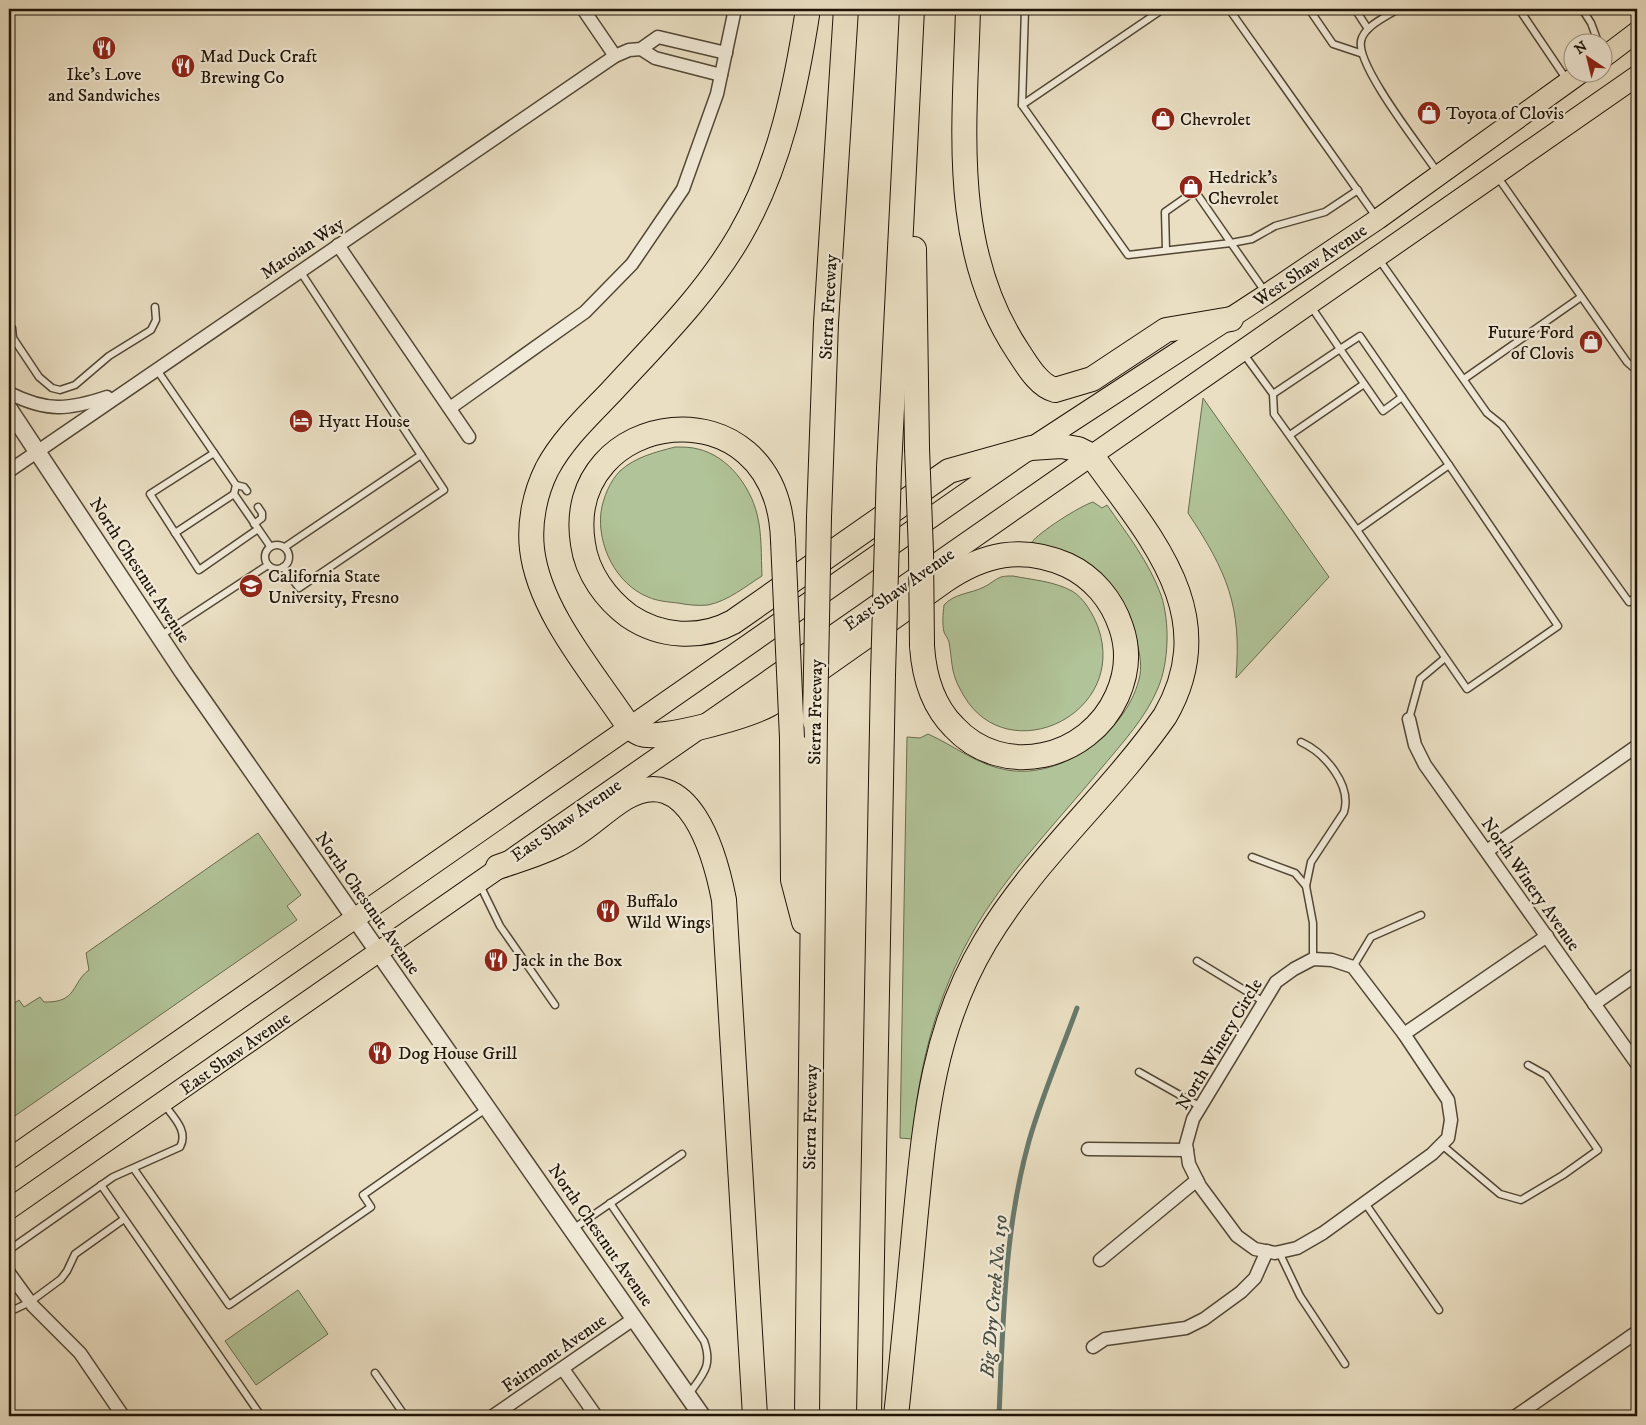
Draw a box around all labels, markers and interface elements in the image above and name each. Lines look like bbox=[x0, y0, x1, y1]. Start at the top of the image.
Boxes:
north arrow bbox=[1564, 32, 1614, 82]
restaurant icon: Ike's Love and Sandwiches bbox=[91, 35, 117, 61]
text: N bbox=[1571, 37, 1591, 59]
place label: Mad Duck Craft Brewing Co bbox=[200, 46, 318, 89]
restaurant icon: Mad Duck Craft Brewing Co bbox=[170, 53, 196, 79]
place label: Ike's Love and Sandwiches bbox=[48, 64, 160, 107]
shop icon: Toyota of Clovis bbox=[1416, 100, 1442, 126]
place label: Toyota of Clovis bbox=[1446, 103, 1564, 125]
shop icon: Chevrolet bbox=[1150, 106, 1176, 132]
place label: Chevrolet bbox=[1180, 109, 1251, 131]
place label: Hedrick's Chevrolet bbox=[1208, 167, 1279, 210]
shop icon: Hedrick's Chevrolet bbox=[1178, 174, 1204, 200]
street label: Matoian Way bbox=[257, 213, 349, 285]
street label: West Shaw Avenue bbox=[1249, 220, 1372, 313]
street label: Sierra Freeway bbox=[815, 253, 843, 360]
place label: Future Ford of Clovis bbox=[1488, 322, 1574, 365]
shop icon: Future Ford of Clovis bbox=[1578, 329, 1604, 355]
hotel icon: Hyatt House bbox=[288, 408, 314, 434]
place label: Hyatt House bbox=[318, 411, 410, 433]
street label: North Chestnut Avenue bbox=[84, 494, 194, 647]
street label: East Shaw Avenue bbox=[840, 544, 959, 636]
place label: California State University, Fresno bbox=[268, 566, 399, 609]
school or university icon: California State University, Fresno bbox=[238, 573, 264, 599]
street label: Sierra Freeway bbox=[804, 659, 828, 765]
street label: East Shaw Avenue bbox=[507, 775, 626, 867]
street label: North Winery Avenue bbox=[1476, 814, 1584, 955]
street label: North Chestnut Avenue bbox=[310, 828, 425, 979]
place label: Buffalo Wild Wings bbox=[625, 891, 711, 934]
restaurant icon: Buffalo Wild Wings bbox=[595, 898, 621, 924]
restaurant icon: Jack in the Box bbox=[483, 947, 509, 973]
place label: Jack in the Box bbox=[512, 950, 622, 972]
street label: North Winery Circle bbox=[1172, 975, 1268, 1114]
street label: East Shaw Avenue bbox=[176, 1008, 295, 1100]
restaurant icon: Dog House Grill bbox=[367, 1040, 393, 1066]
place label: Dog House Grill bbox=[398, 1043, 518, 1065]
street label: Sierra Freeway bbox=[799, 1064, 823, 1170]
street label: North Chestnut Avenue bbox=[543, 1160, 658, 1311]
water label: Big Dry Creek No. 150 bbox=[976, 1214, 1013, 1379]
street label: Fairmont Avenue bbox=[498, 1310, 611, 1398]

